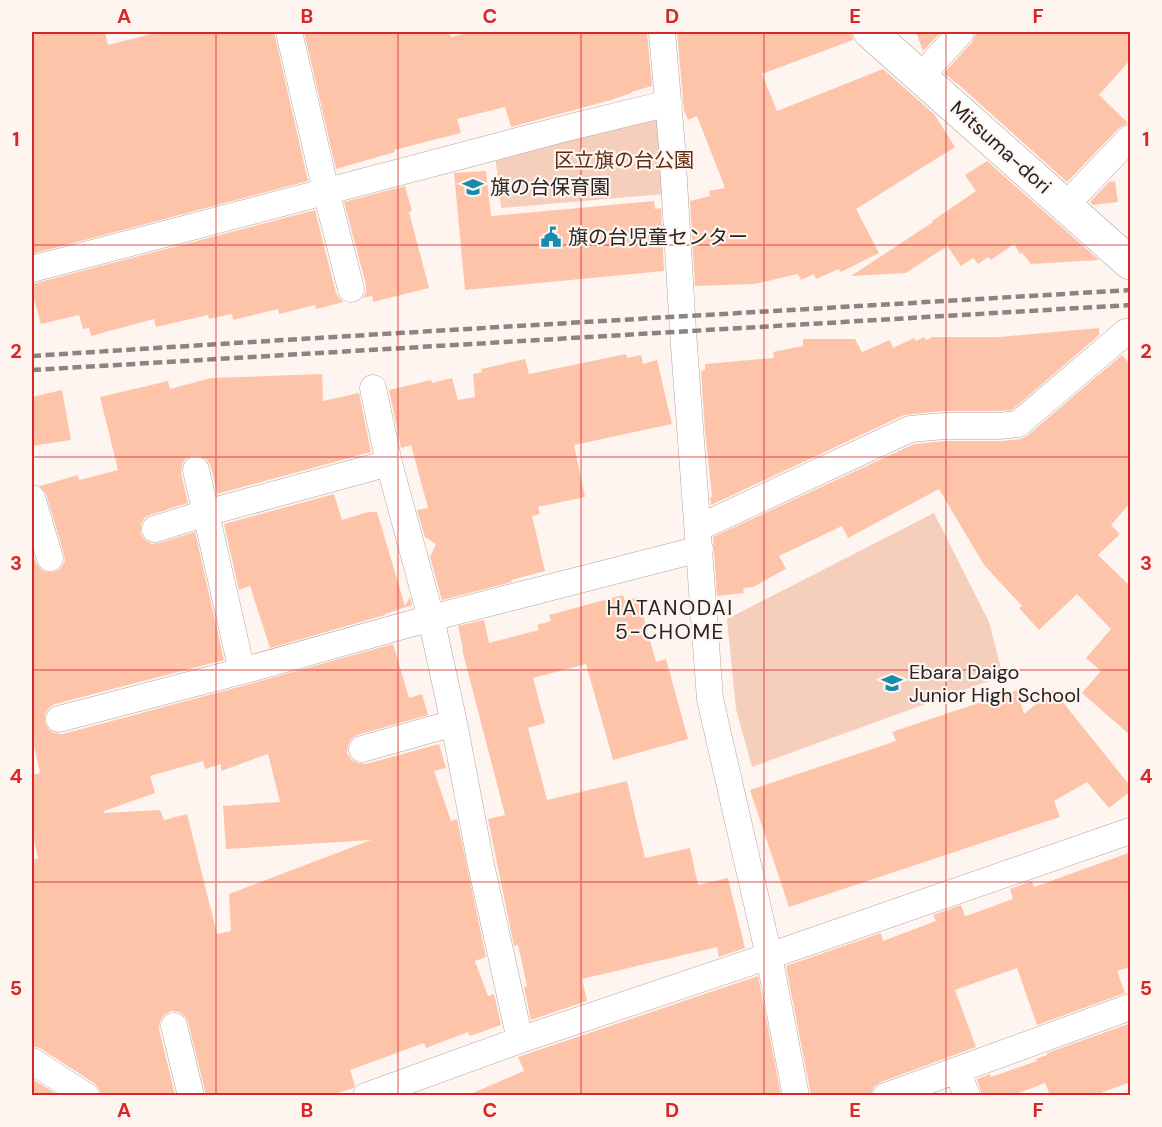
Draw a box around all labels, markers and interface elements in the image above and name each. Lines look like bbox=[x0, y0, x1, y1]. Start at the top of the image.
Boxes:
text: A bbox=[117, 3, 131, 29]
text: B bbox=[301, 3, 313, 29]
text: C bbox=[483, 3, 497, 29]
text: D bbox=[665, 3, 679, 29]
text: E bbox=[849, 3, 861, 29]
text: F bbox=[1032, 3, 1044, 29]
street label: Mitsuma-dori bbox=[945, 95, 1057, 199]
text: 1 bbox=[12, 126, 20, 152]
text: 1 bbox=[1142, 126, 1150, 152]
park label: 区立旗の台公園 bbox=[554, 147, 694, 173]
place label: 旗の台保育園 bbox=[490, 174, 610, 200]
school or university icon: 旗の台保育園 bbox=[461, 175, 485, 199]
place label: 旗の台児童センター bbox=[568, 224, 748, 250]
public building icon: 旗の台児童センター bbox=[539, 225, 563, 249]
text: 2 bbox=[10, 338, 22, 364]
text: 2 bbox=[1140, 338, 1152, 364]
text: 3 bbox=[10, 550, 22, 576]
text: 3 bbox=[1140, 550, 1152, 576]
district label: HATANODAI 5-CHOME bbox=[606, 594, 734, 646]
place label: Ebara Daigo Junior High School bbox=[909, 659, 1080, 708]
school or university icon: Ebara Daigo Junior High School bbox=[880, 671, 904, 695]
text: 4 bbox=[10, 763, 23, 789]
text: 4 bbox=[1140, 763, 1153, 789]
text: 5 bbox=[10, 975, 22, 1001]
text: 5 bbox=[1140, 975, 1152, 1001]
text: A bbox=[117, 1097, 131, 1123]
text: B bbox=[301, 1097, 313, 1123]
text: C bbox=[483, 1097, 497, 1123]
text: D bbox=[665, 1097, 679, 1123]
text: E bbox=[849, 1097, 861, 1123]
text: F bbox=[1032, 1097, 1044, 1123]

